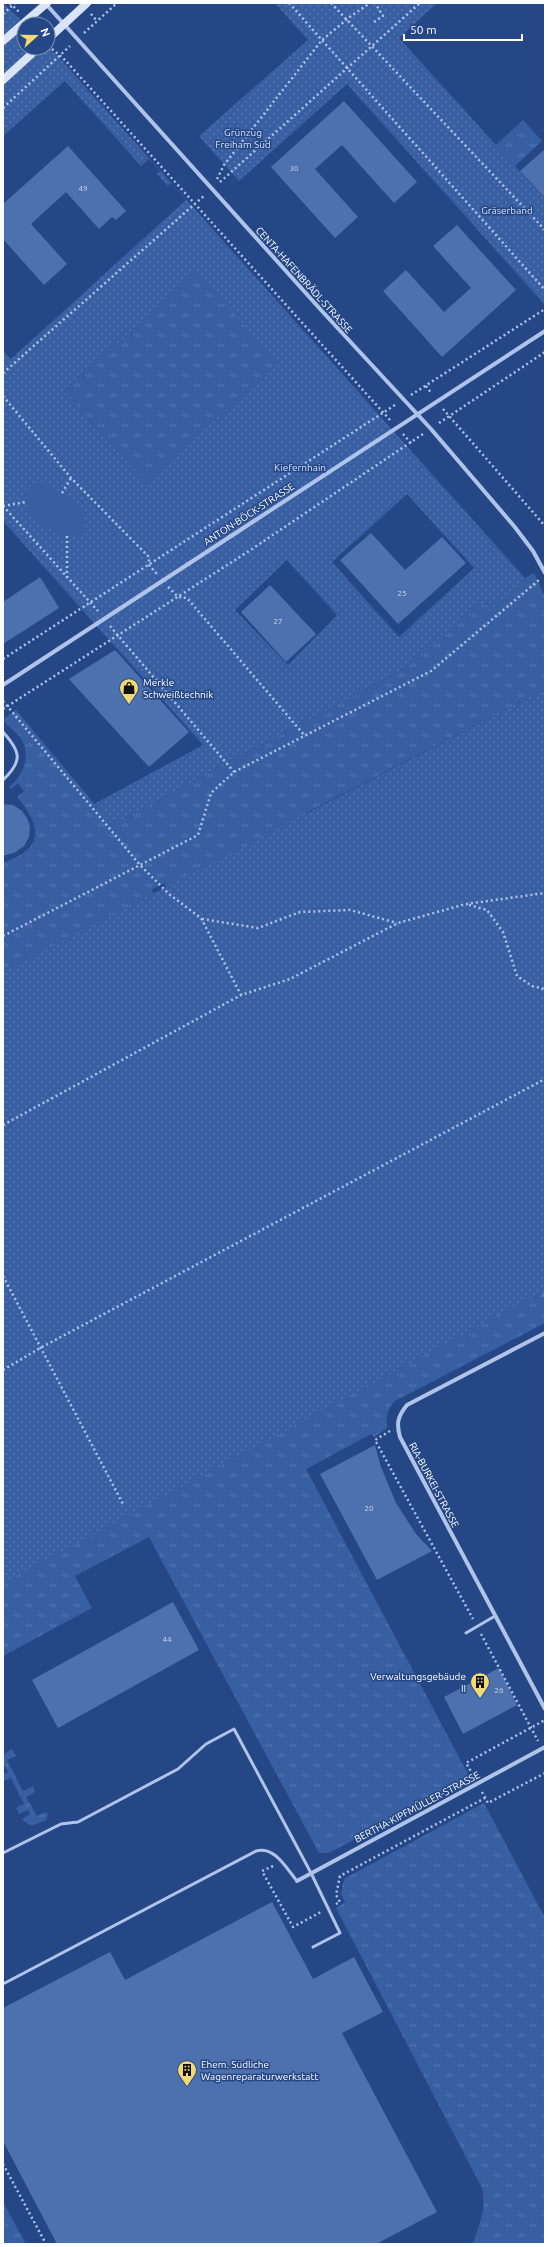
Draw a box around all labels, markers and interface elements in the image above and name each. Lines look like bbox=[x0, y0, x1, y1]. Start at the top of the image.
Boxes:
north arrow bbox=[16, 16, 56, 56]
scale bar bbox=[404, 16, 522, 42]
text: 50 m bbox=[410, 23, 437, 36]
text: N bbox=[38, 26, 52, 38]
park label: Grünzug Freiham Süd bbox=[215, 127, 271, 150]
house number: 30 bbox=[289, 164, 299, 173]
house number: 49 bbox=[78, 184, 88, 193]
park label: Gräserband bbox=[481, 205, 533, 216]
street label: CENTA-HAFENBRÄDL-STRASSE bbox=[254, 225, 355, 335]
park label: Kiefernhain bbox=[274, 462, 326, 473]
street label: ANTON-BÖCK-STRASSE bbox=[202, 480, 297, 547]
house number: 25 bbox=[397, 589, 407, 598]
house number: 27 bbox=[273, 617, 283, 626]
shop icon: Merkle Schweißtechnik bbox=[118, 677, 140, 705]
place label: Merkle Schweißtechnik bbox=[143, 677, 213, 700]
street label: RIA-BURKEI-STRASSE bbox=[407, 1441, 461, 1530]
house number: 20 bbox=[364, 1504, 374, 1513]
house number: 44 bbox=[162, 1635, 172, 1644]
place label: Verwaltungsgebäude II bbox=[370, 1671, 466, 1694]
building icon: Verwaltungsgebäude II bbox=[469, 1671, 491, 1699]
house number: 26 bbox=[494, 1686, 504, 1695]
street label: BERTHA-KIPFMÜLLER-STRASSE bbox=[352, 1769, 482, 1845]
building icon: Ehem. Südliche Wagenreparaturwerkstatt bbox=[176, 2059, 198, 2087]
place label: Ehem. Südliche Wagenreparaturwerkstatt bbox=[201, 2059, 318, 2082]

